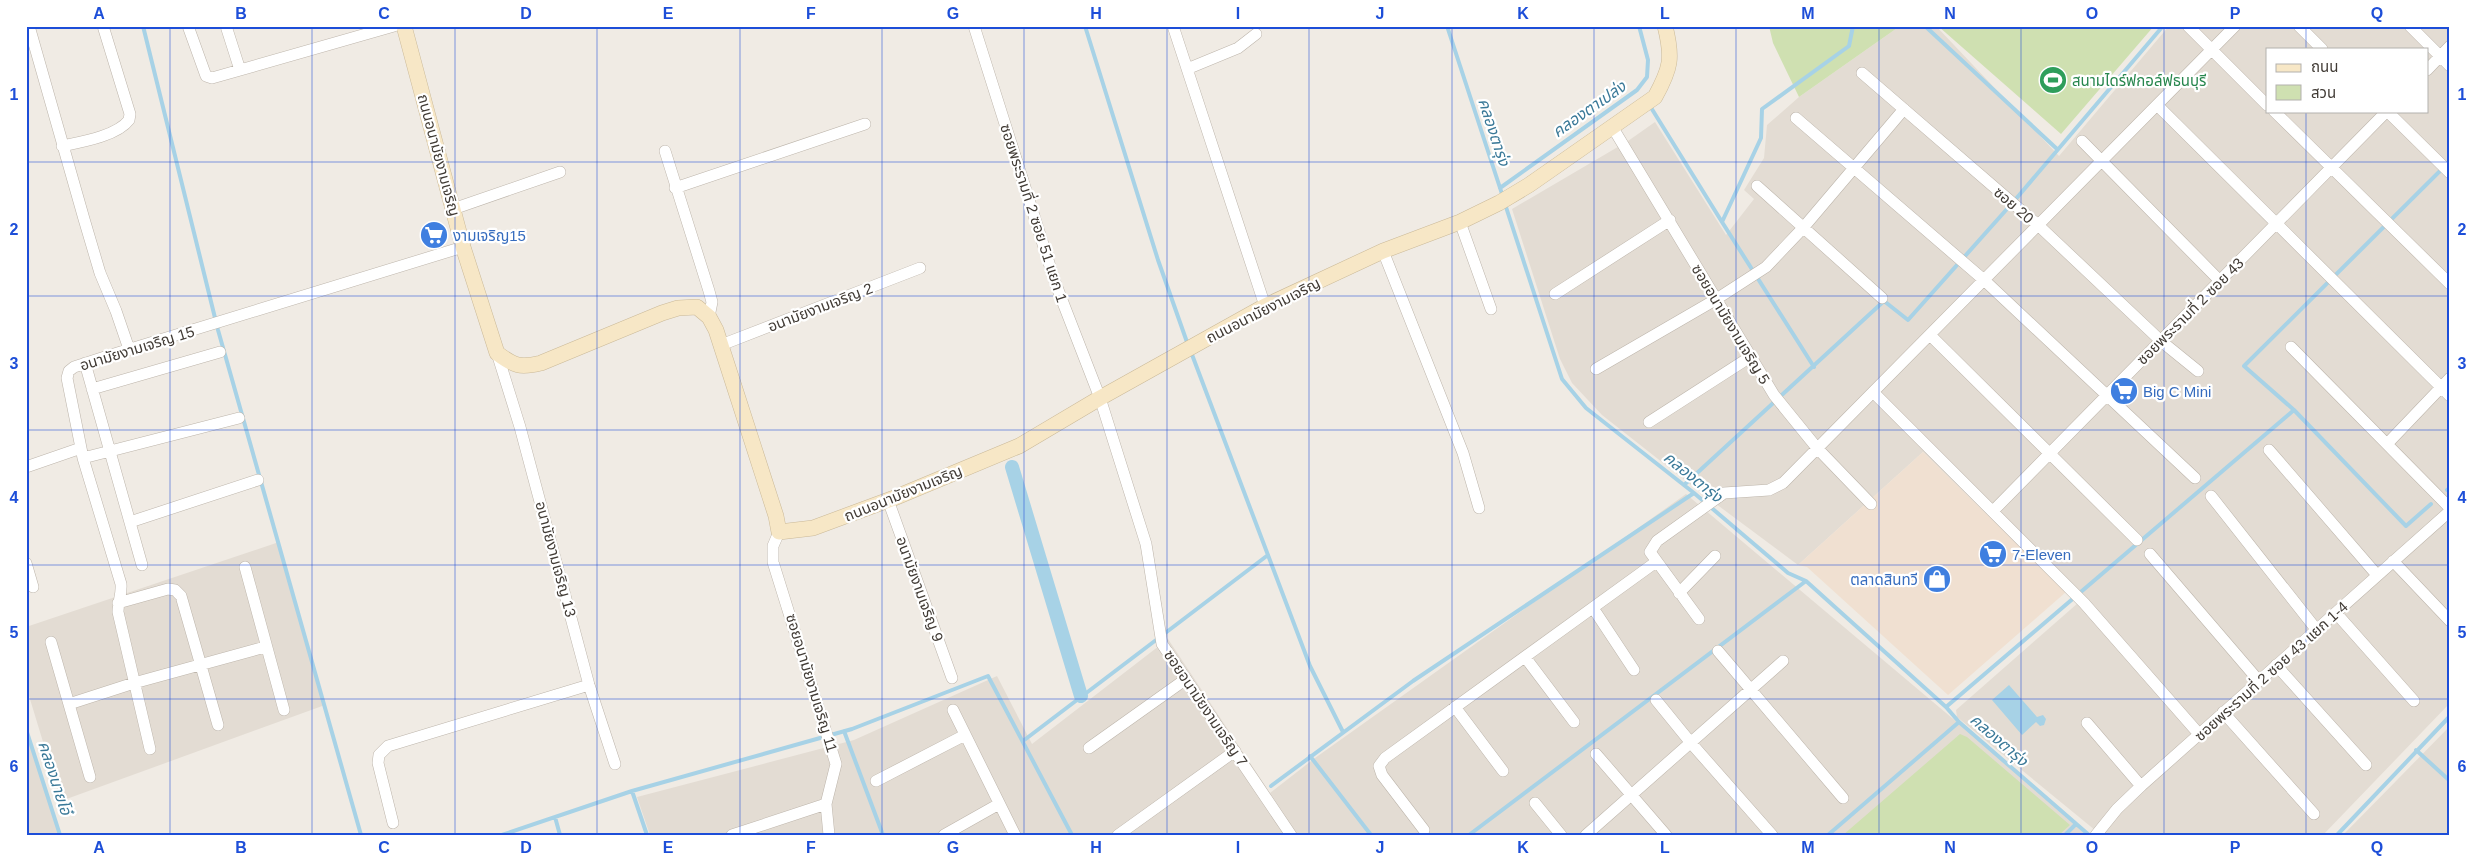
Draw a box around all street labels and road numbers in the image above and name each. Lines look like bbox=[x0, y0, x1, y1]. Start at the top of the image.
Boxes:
street label: ถนนอนามัยงามเจริญ bbox=[415, 92, 463, 218]
street label: ซอยพระรามที่ 2 ซอย 51 แยก 1 bbox=[997, 121, 1073, 304]
street label: ซอย 20 bbox=[1991, 183, 2037, 227]
street label: ซอยพระรามที่ 2 ซอย 43 bbox=[2132, 253, 2247, 368]
street label: ซอยอนามัยงามเจริญ 5 bbox=[1689, 261, 1773, 387]
street label: ถนนอนามัยงามเจริญ bbox=[1203, 274, 1323, 346]
street label: อนามัยงามเจริญ 2 bbox=[765, 279, 875, 335]
street label: อนามัยงามเจริญ 15 bbox=[78, 322, 196, 374]
street label: ถนนอนามัยงามเจริญ bbox=[842, 462, 964, 524]
street label: อนามัยงามเจริญ 13 bbox=[532, 499, 580, 619]
street label: อนามัยงามเจริญ 9 bbox=[893, 534, 947, 644]
street label: ซอยพระรามที่ 2 ซอย 43 แยก 1-4 bbox=[2190, 596, 2351, 744]
street label: ซอยอนามัยงามเจริญ 11 bbox=[783, 612, 841, 754]
street label: ซอยอนามัยงามเจริญ 7 bbox=[1161, 647, 1251, 769]

